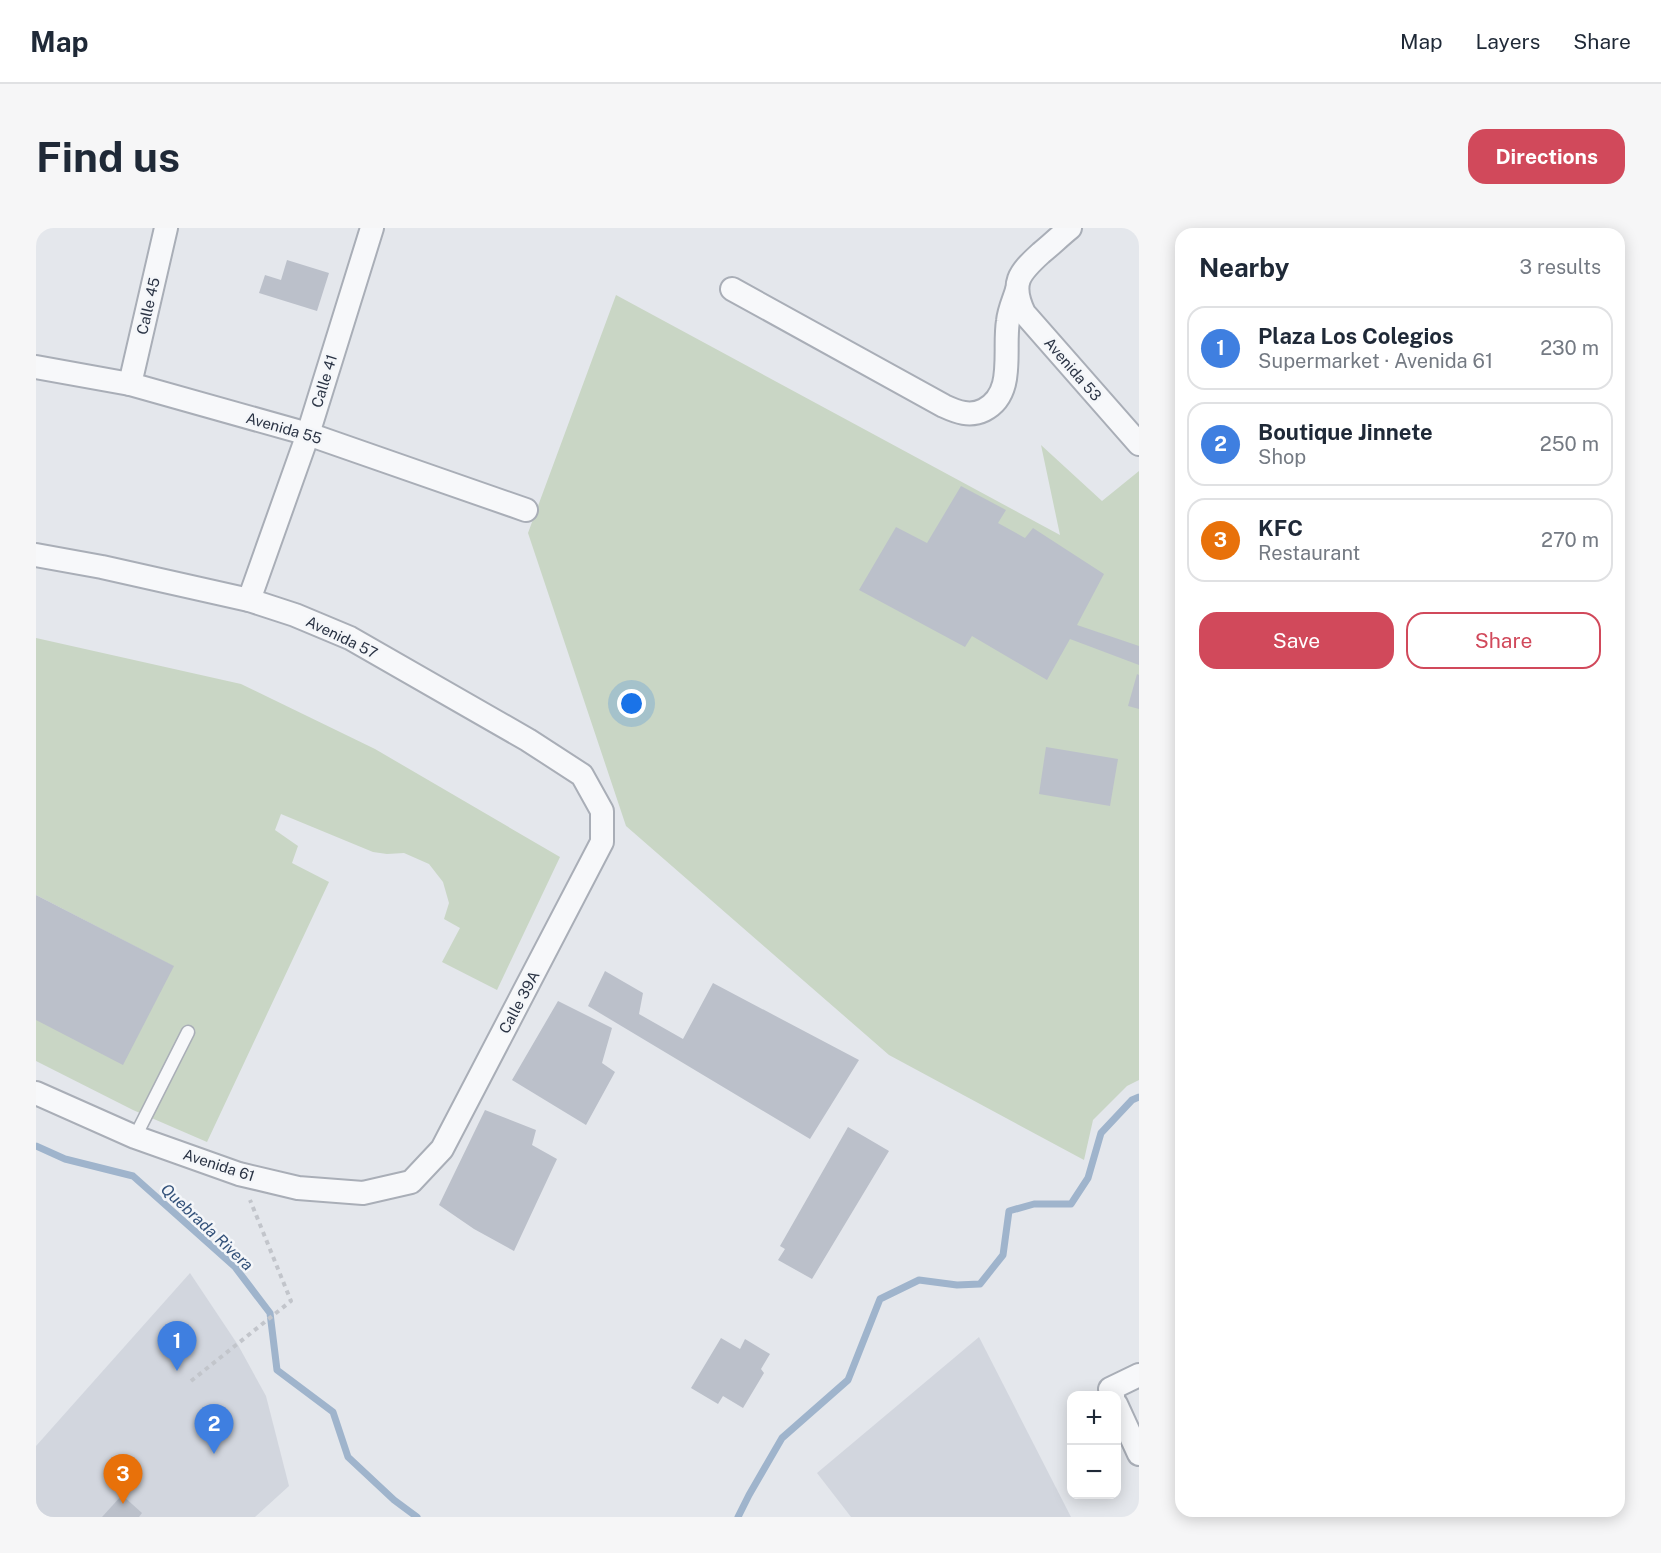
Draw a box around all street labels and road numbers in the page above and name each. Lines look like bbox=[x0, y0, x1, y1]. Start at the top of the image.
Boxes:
street label: Calle 45 bbox=[133, 276, 163, 336]
street label: Avenida 53 bbox=[1041, 334, 1105, 404]
street label: Calle 41 bbox=[308, 352, 340, 410]
street label: Avenida 55 bbox=[244, 409, 324, 447]
street label: Avenida 57 bbox=[303, 612, 381, 662]
street label: Calle 39A bbox=[495, 967, 543, 1036]
street label: Avenida 61 bbox=[181, 1145, 257, 1185]

